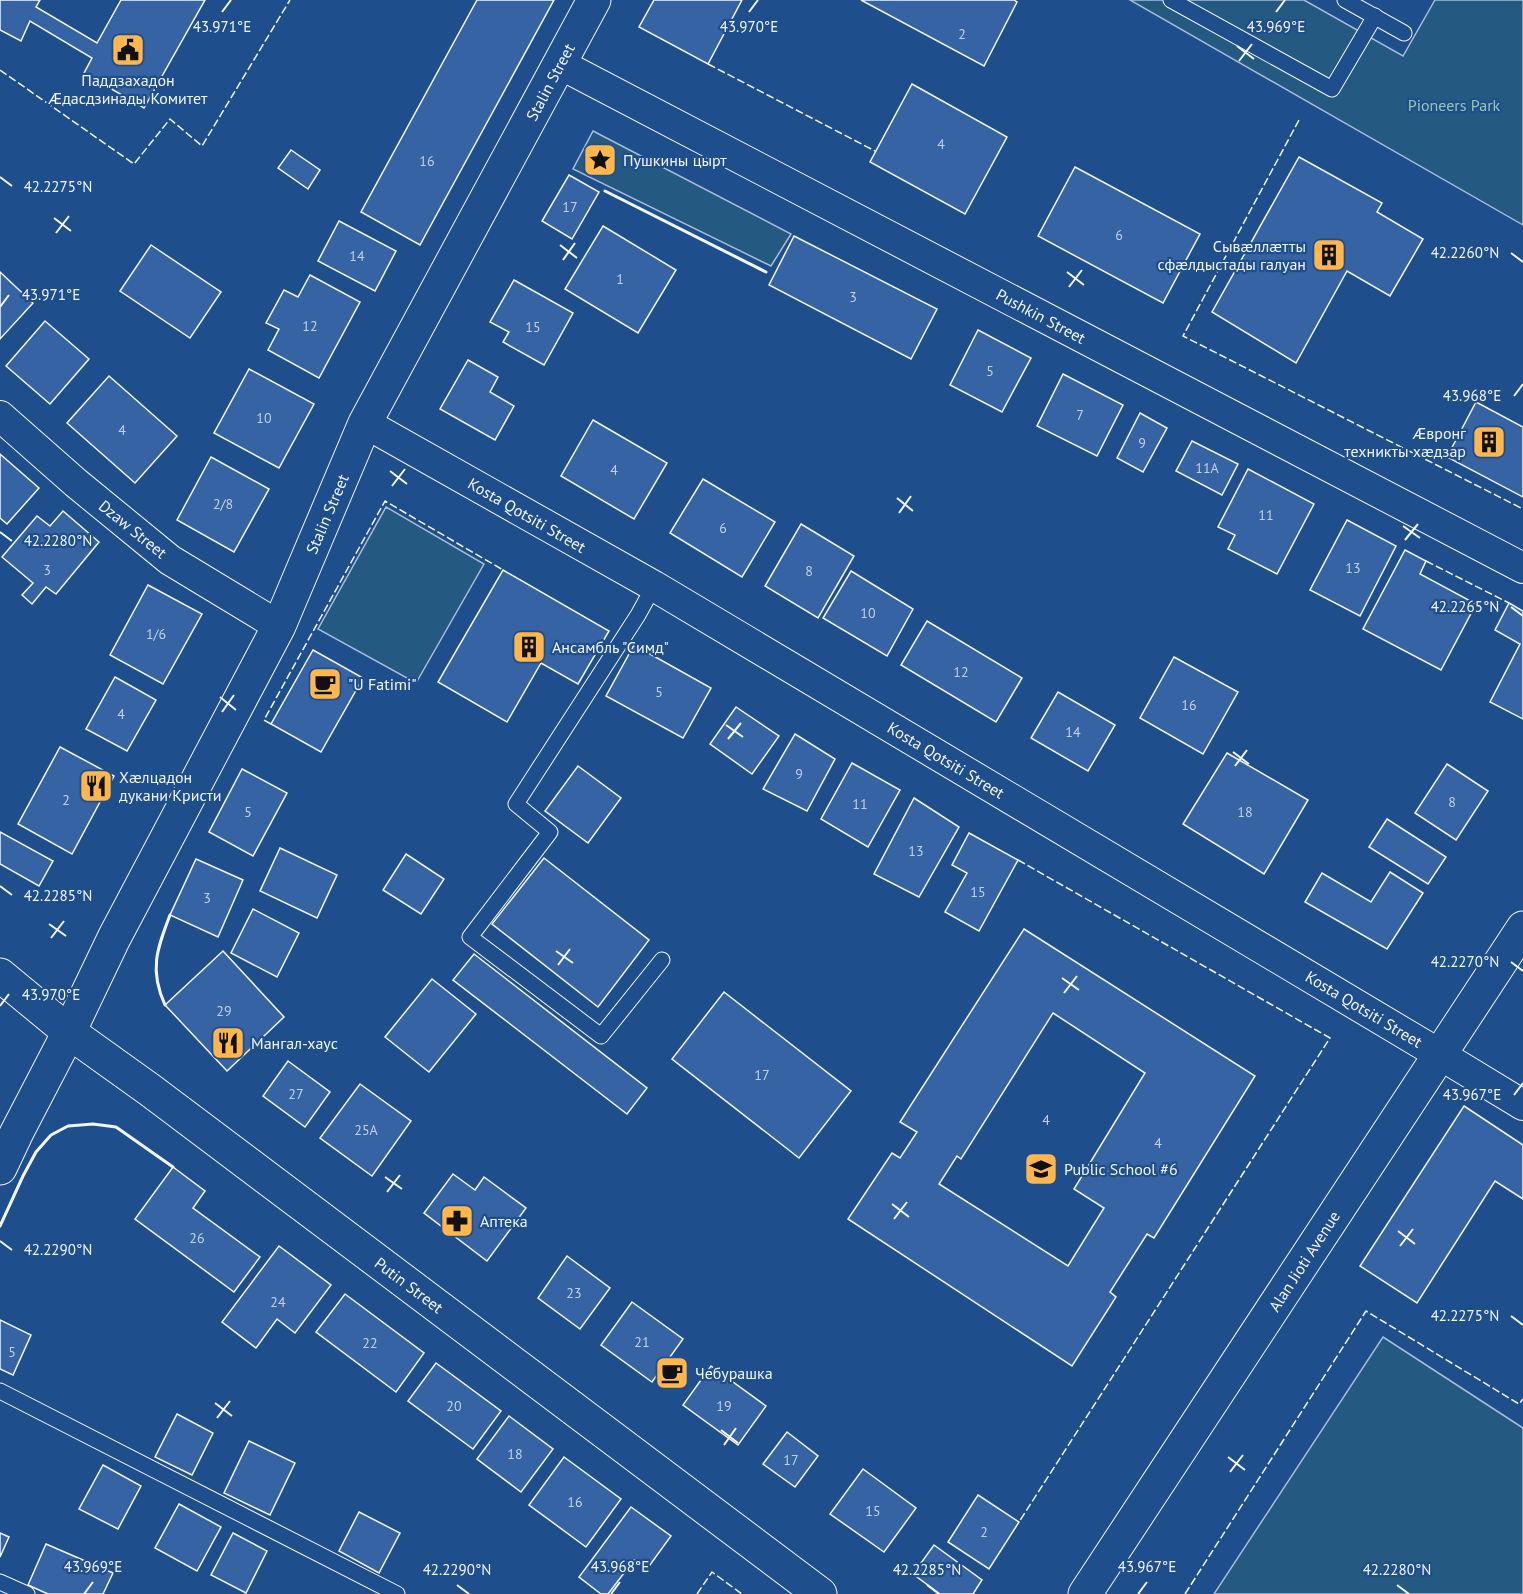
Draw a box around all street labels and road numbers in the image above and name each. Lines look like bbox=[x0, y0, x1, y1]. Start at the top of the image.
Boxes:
street label: Stalin Street bbox=[521, 39, 579, 124]
street label: Pushkin Street bbox=[993, 284, 1090, 348]
street label: Stalin Street bbox=[301, 471, 353, 557]
street label: Kosta Qotsiti Street bbox=[465, 473, 590, 557]
street label: Dzaw Street bbox=[95, 496, 171, 563]
street label: Kosta Qotsiti Street bbox=[884, 717, 1009, 803]
street label: Kosta Qotsiti Street bbox=[1302, 966, 1427, 1052]
street label: Alan Jioti Avenue bbox=[1264, 1207, 1344, 1315]
street label: Putin Street bbox=[371, 1253, 448, 1318]

